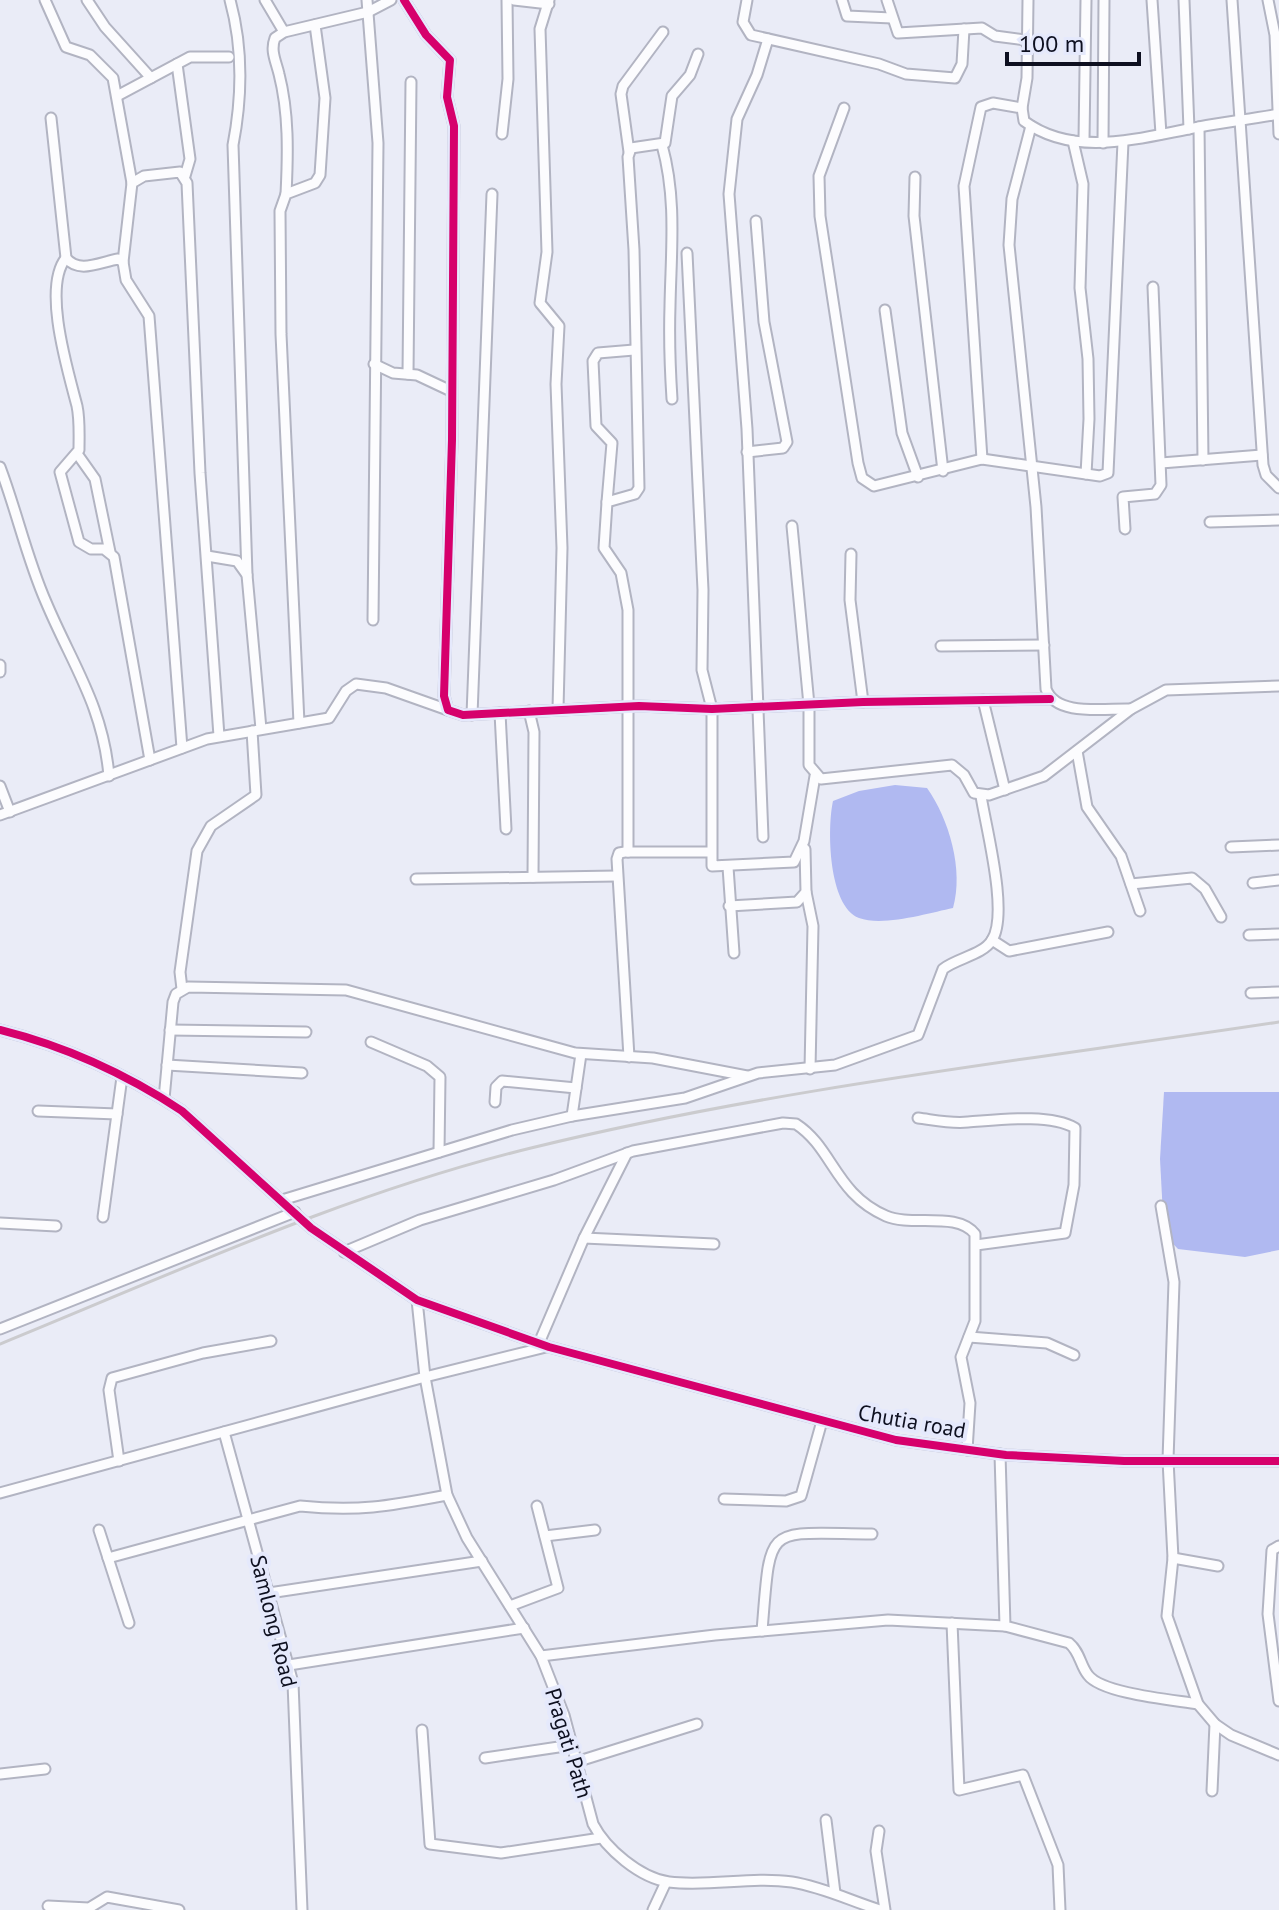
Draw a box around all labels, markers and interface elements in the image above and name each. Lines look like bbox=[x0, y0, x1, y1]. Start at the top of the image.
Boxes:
scale bar bbox=[1007, 16, 1139, 66]
text: 100 m bbox=[1019, 28, 1084, 59]
street label: Chutia road bbox=[856, 1398, 968, 1444]
street label: Samlong Road bbox=[244, 1552, 304, 1690]
street label: Pragati Path bbox=[539, 1684, 599, 1802]

